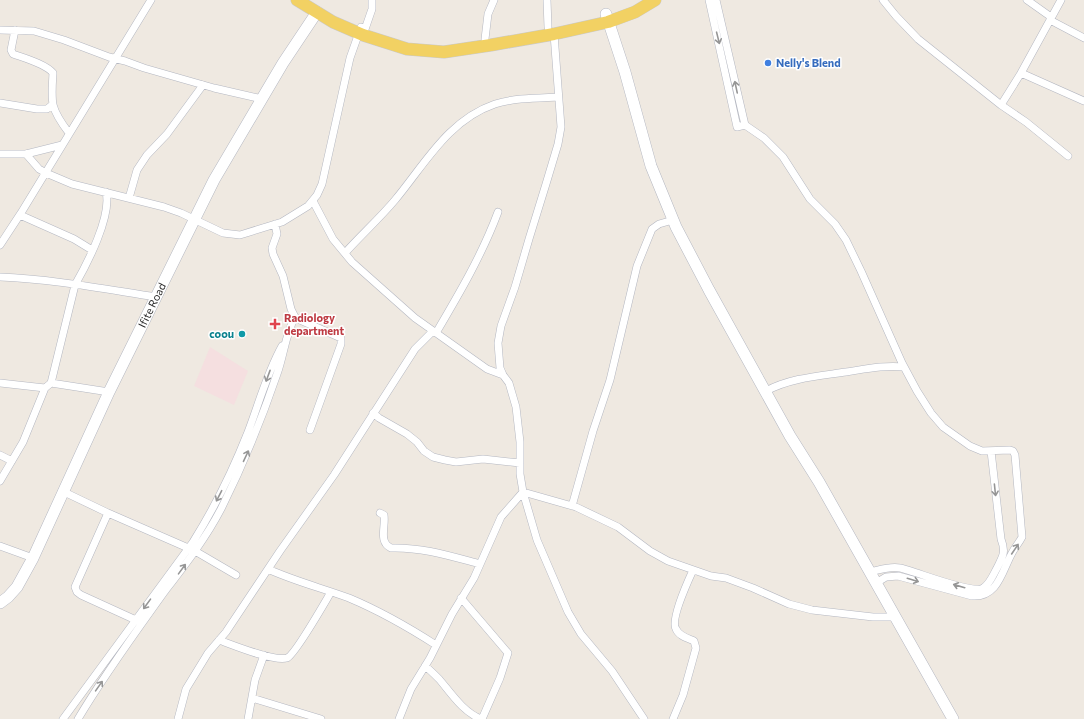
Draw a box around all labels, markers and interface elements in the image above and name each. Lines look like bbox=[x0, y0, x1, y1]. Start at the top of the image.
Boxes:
one-way arrow bbox=[714, 31, 722, 44]
place label: Nelly's Blend bbox=[776, 56, 841, 69]
marker: Nelly's Blend bbox=[763, 58, 773, 68]
one-way arrow bbox=[731, 81, 739, 94]
street label: Ifite Road bbox=[135, 280, 168, 330]
place label: Radiology department bbox=[284, 311, 344, 337]
marker: Radiology department bbox=[269, 318, 281, 330]
place label: coou bbox=[209, 327, 234, 340]
marker: coou bbox=[237, 329, 247, 339]
one-way arrow bbox=[264, 370, 271, 383]
one-way arrow bbox=[243, 450, 250, 462]
one-way arrow bbox=[991, 483, 999, 496]
one-way arrow bbox=[215, 490, 222, 502]
one-way arrow bbox=[1011, 544, 1019, 555]
one-way arrow bbox=[178, 563, 186, 574]
one-way arrow bbox=[906, 577, 919, 584]
one-way arrow bbox=[953, 582, 966, 589]
one-way arrow bbox=[143, 599, 151, 610]
one-way arrow bbox=[95, 681, 103, 692]

